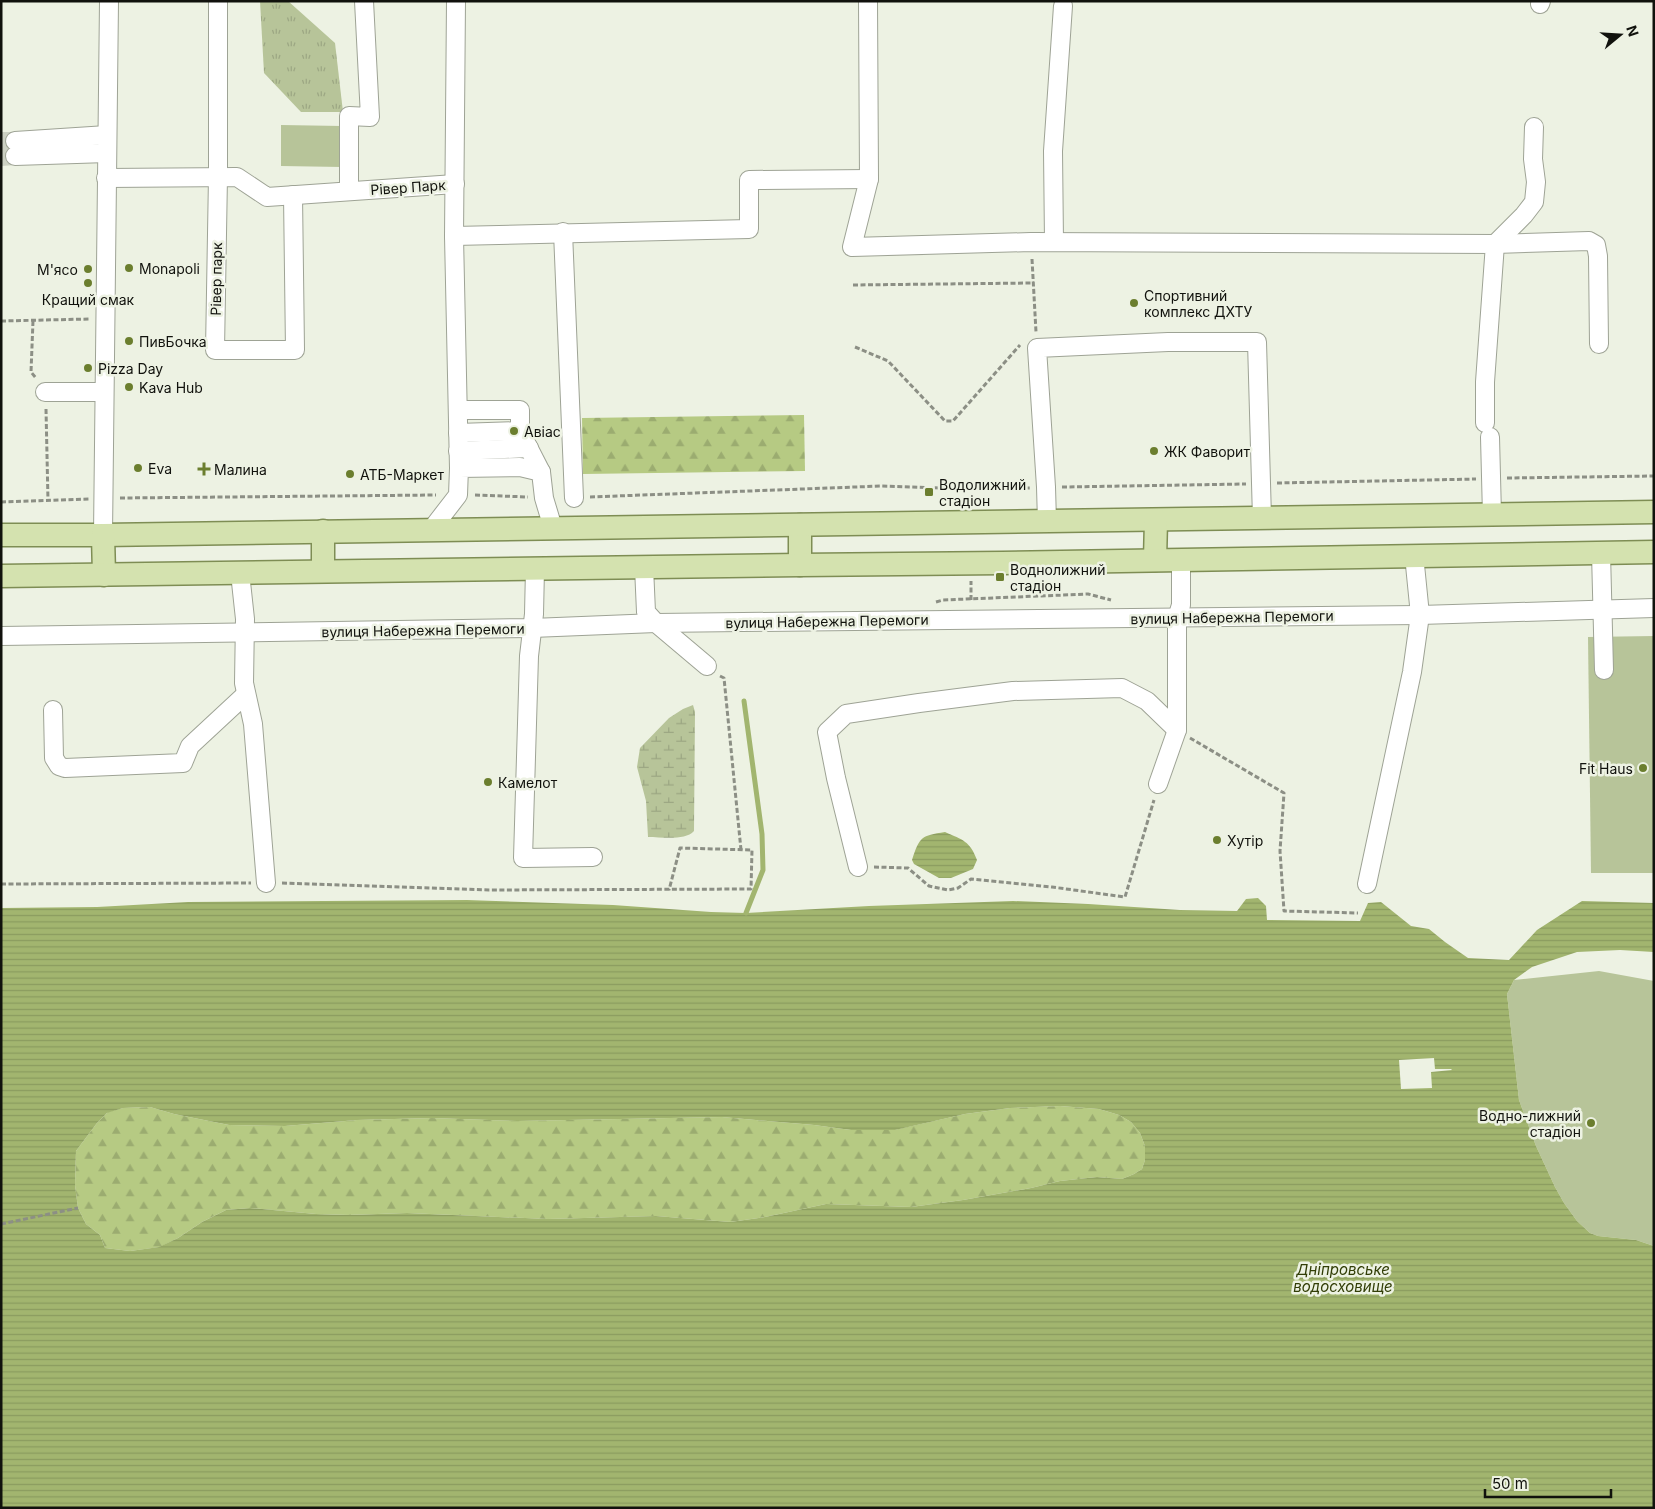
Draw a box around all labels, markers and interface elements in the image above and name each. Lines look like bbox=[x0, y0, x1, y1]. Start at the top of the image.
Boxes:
north arrow bbox=[1595, 10, 1645, 60]
text: N bbox=[1623, 23, 1643, 39]
street label: Рівер Парк bbox=[370, 176, 447, 198]
street label: Рівер парк bbox=[207, 242, 225, 316]
place label: Monapoli bbox=[139, 260, 200, 277]
place label: М'ясо bbox=[37, 261, 78, 278]
marker: Monapoli bbox=[123, 262, 135, 274]
marker: М'ясо bbox=[82, 263, 94, 275]
marker: Кращий смак bbox=[82, 277, 94, 289]
place label: Спортивний комплекс ДХТУ bbox=[1144, 287, 1253, 320]
place label: Кращий смак bbox=[42, 291, 135, 308]
marker: Спортивний комплекс ДХТУ bbox=[1128, 297, 1140, 309]
place label: ПивБочка bbox=[139, 333, 207, 350]
marker: ПивБочка bbox=[123, 335, 135, 347]
place label: Pizza Day bbox=[98, 360, 163, 377]
marker: Pizza Day bbox=[82, 362, 94, 374]
place label: Kava Hub bbox=[139, 379, 203, 396]
marker: Kava Hub bbox=[123, 381, 135, 393]
place label: Авіас bbox=[524, 423, 561, 440]
marker: Авіас bbox=[508, 425, 520, 437]
place label: ЖК Фаворит bbox=[1164, 443, 1250, 460]
marker: ЖК Фаворит bbox=[1148, 445, 1160, 457]
place label: Eva bbox=[148, 460, 172, 477]
place label: Малина bbox=[214, 461, 267, 478]
marker: Eva bbox=[132, 462, 144, 474]
marker: Малина bbox=[198, 463, 210, 475]
place label: АТБ-Маркет bbox=[360, 466, 445, 483]
marker: АТБ-Маркет bbox=[344, 468, 356, 480]
place label: Водолижний стадіон bbox=[939, 476, 1026, 509]
marker: Водолижний стадіон bbox=[923, 486, 935, 498]
place label: Воднолижний стадіон bbox=[1010, 561, 1106, 594]
marker: Воднолижний стадіон bbox=[994, 571, 1006, 583]
street label: вулиця Набережна Перемоги bbox=[1130, 607, 1334, 627]
street label: вулиця Набережна Перемоги bbox=[725, 611, 929, 631]
street label: вулиця Набережна Перемоги bbox=[321, 620, 525, 640]
place label: Fit Haus bbox=[1579, 760, 1633, 777]
marker: Fit Haus bbox=[1637, 762, 1649, 774]
place label: Камелот bbox=[498, 774, 558, 791]
marker: Камелот bbox=[482, 776, 494, 788]
place label: Хутір bbox=[1227, 832, 1263, 849]
marker: Хутір bbox=[1211, 834, 1223, 846]
place label: Водно-лижний стадіон bbox=[1479, 1107, 1581, 1140]
marker: Водно-лижний стадіон bbox=[1585, 1117, 1597, 1129]
water label: Дніпровське водосховище bbox=[1293, 1260, 1393, 1296]
scale bar bbox=[1485, 1466, 1611, 1498]
text: 50 m bbox=[1492, 1474, 1528, 1493]

